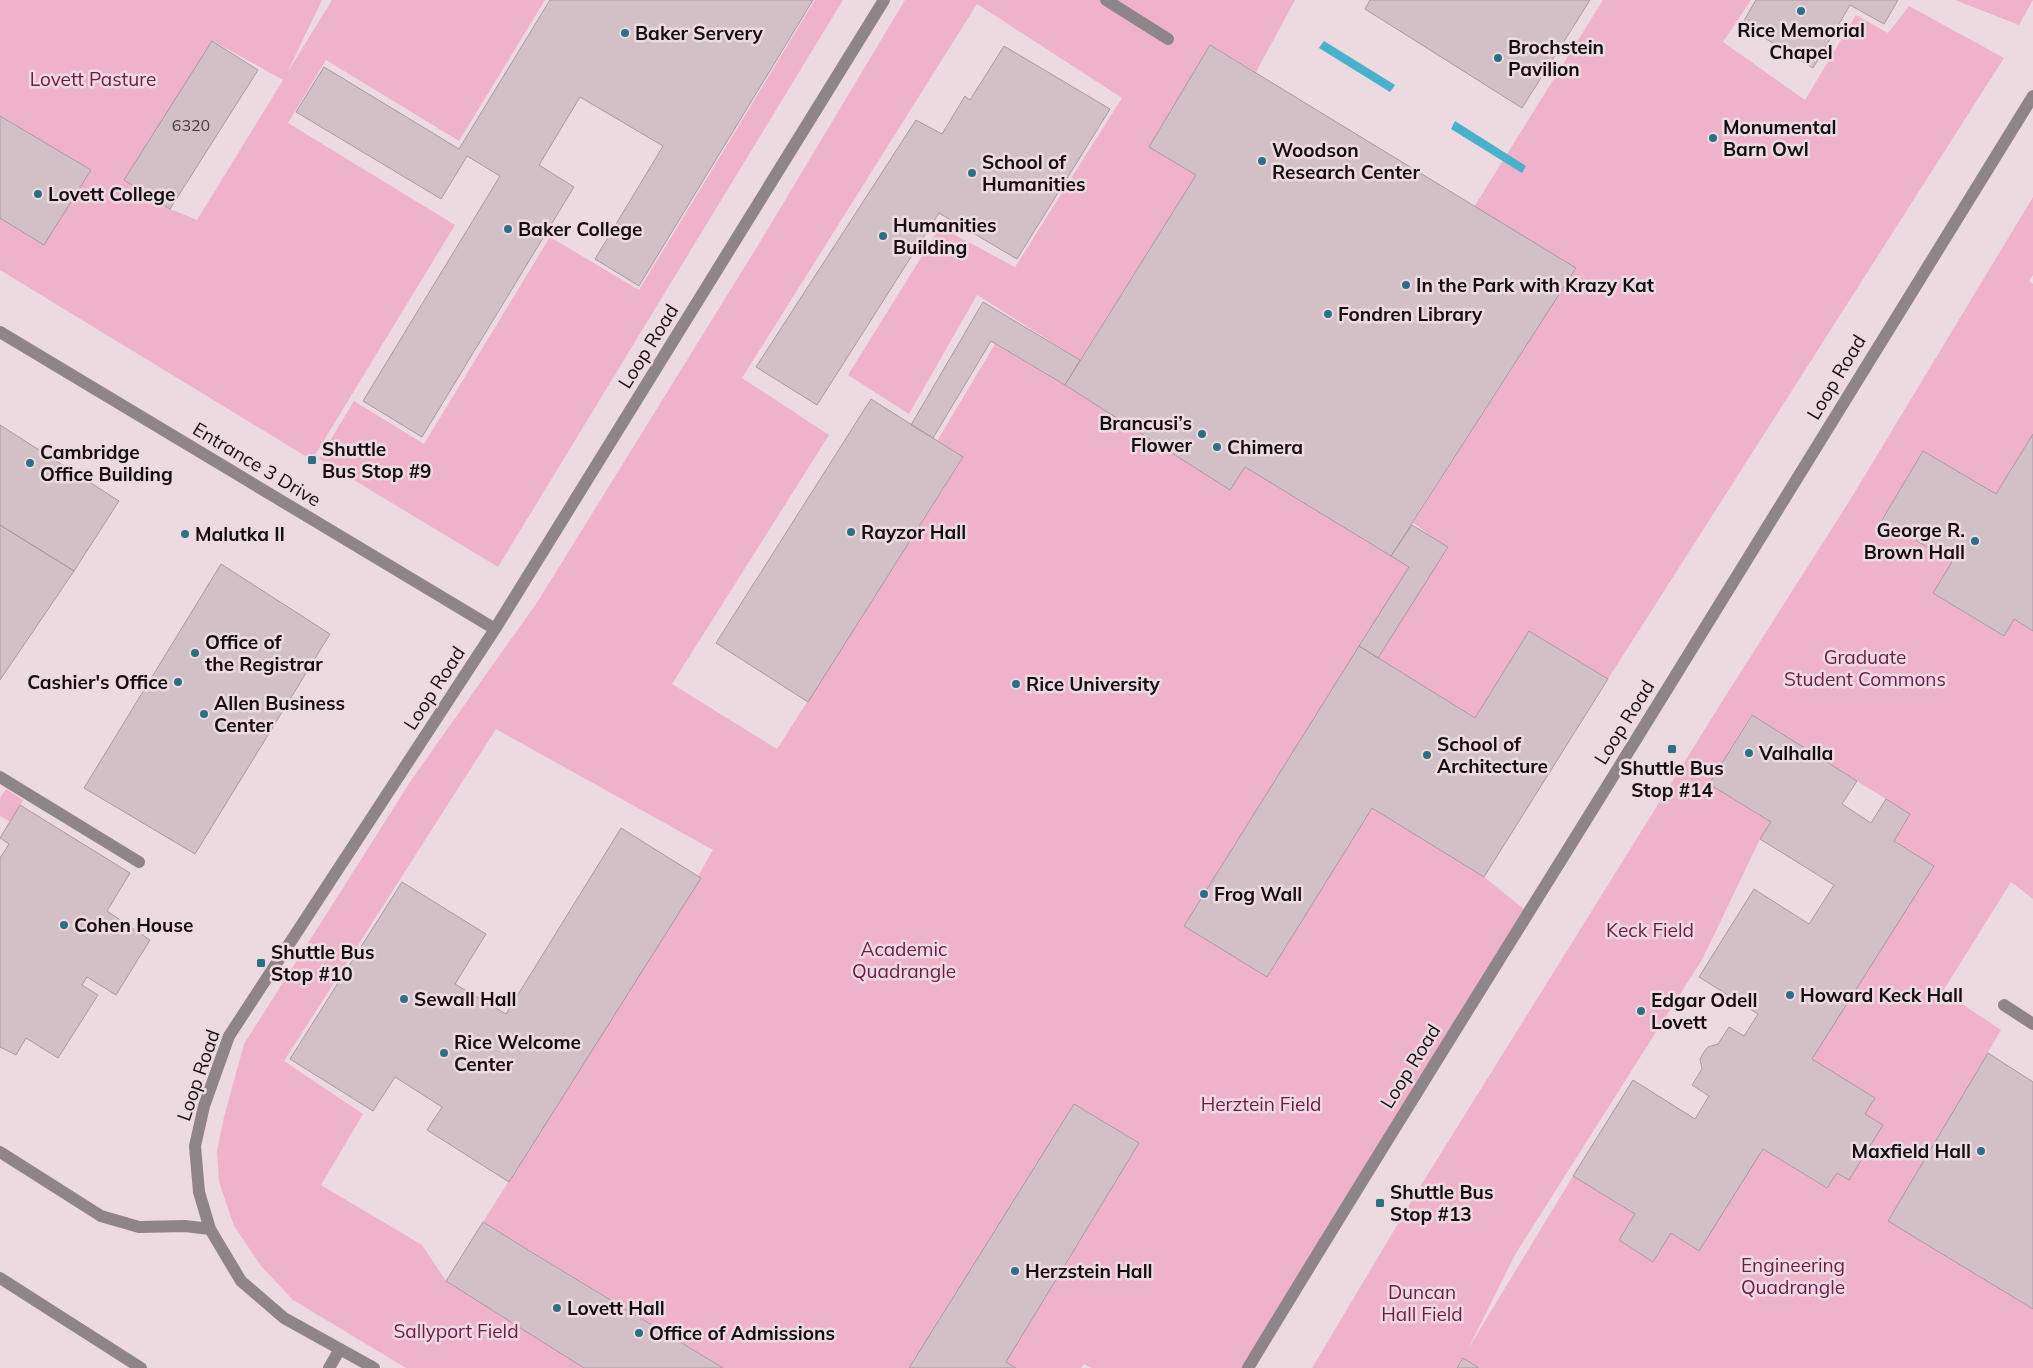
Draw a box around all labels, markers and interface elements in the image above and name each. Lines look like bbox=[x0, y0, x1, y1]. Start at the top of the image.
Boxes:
marker: Rice Memorial Chapel bbox=[1795, 5, 1807, 17]
place label: Rice Memorial Chapel bbox=[1737, 18, 1865, 64]
place label: Baker Servery bbox=[635, 21, 764, 45]
marker: Baker Servery bbox=[619, 27, 631, 39]
place label: Brochstein Pavilion bbox=[1508, 35, 1604, 81]
marker: Brochstein Pavilion bbox=[1492, 52, 1504, 64]
park label: Lovett Pasture bbox=[30, 67, 156, 91]
house number: 6320 bbox=[172, 115, 210, 135]
place label: Monumental Barn Owl bbox=[1723, 115, 1836, 161]
marker: Monumental Barn Owl bbox=[1707, 132, 1719, 144]
place label: Woodson Research Center bbox=[1272, 138, 1421, 184]
place label: School of Humanities bbox=[982, 150, 1085, 196]
marker: Woodson Research Center bbox=[1256, 155, 1268, 167]
marker: School of Humanities bbox=[966, 167, 978, 179]
place label: Lovett College bbox=[48, 182, 175, 206]
marker: Lovett College bbox=[32, 188, 44, 200]
place label: Humanities Building bbox=[893, 213, 996, 259]
place label: Baker College bbox=[518, 217, 642, 241]
marker: Baker College bbox=[502, 223, 514, 235]
marker: Humanities Building bbox=[877, 230, 889, 242]
place label: In the Park with Krazy Kat bbox=[1416, 273, 1654, 297]
marker: In the Park with Krazy Kat bbox=[1400, 279, 1412, 291]
street label: Loop Road bbox=[613, 299, 683, 393]
place label: Fondren Library bbox=[1338, 302, 1483, 326]
marker: Fondren Library bbox=[1322, 308, 1334, 320]
street label: Loop Road bbox=[1801, 330, 1871, 424]
place label: Brancusi’s Flower bbox=[1099, 411, 1193, 457]
street label: Entrance 3 Drive bbox=[189, 416, 325, 512]
marker: Brancusi’s Flower bbox=[1196, 428, 1208, 440]
place label: Chimera bbox=[1227, 435, 1303, 459]
place label: Shuttle Bus Stop #9 bbox=[322, 437, 431, 483]
place label: Cambridge Office Building bbox=[40, 440, 173, 486]
marker: Chimera bbox=[1211, 441, 1223, 453]
marker: Shuttle Bus Stop #9 bbox=[306, 454, 318, 466]
marker: Cambridge Office Building bbox=[24, 457, 36, 469]
place label: George R. Brown Hall bbox=[1864, 518, 1965, 564]
place label: Rayzor Hall bbox=[861, 520, 966, 544]
place label: Malutka II bbox=[195, 522, 285, 546]
marker: Rayzor Hall bbox=[845, 526, 857, 538]
marker: Malutka II bbox=[179, 528, 191, 540]
marker: George R. Brown Hall bbox=[1969, 535, 1981, 547]
place label: Office of the Registrar bbox=[205, 630, 323, 676]
street label: Loop Road bbox=[398, 642, 470, 734]
park label: Graduate Student Commons bbox=[1784, 645, 1946, 691]
marker: Office of the Registrar bbox=[189, 647, 201, 659]
place label: Cashier's Office bbox=[27, 670, 168, 694]
place label: Rice University bbox=[1026, 672, 1161, 696]
street label: Loop Road bbox=[1589, 675, 1659, 769]
marker: Cashier's Office bbox=[172, 676, 184, 688]
marker: Rice University bbox=[1010, 678, 1022, 690]
place label: Allen Business Center bbox=[214, 691, 345, 737]
marker: Allen Business Center bbox=[198, 708, 210, 720]
place label: School of Architecture bbox=[1437, 732, 1548, 778]
place label: Valhalla bbox=[1758, 741, 1833, 765]
marker: Shuttle Bus Stop #14 bbox=[1666, 743, 1678, 755]
marker: Valhalla bbox=[1743, 747, 1755, 759]
marker: School of Architecture bbox=[1421, 749, 1433, 761]
place label: Shuttle Bus Stop #14 bbox=[1620, 756, 1724, 802]
place label: Frog Wall bbox=[1214, 882, 1302, 906]
marker: Frog Wall bbox=[1198, 888, 1210, 900]
place label: Cohen House bbox=[74, 913, 193, 937]
park label: Keck Field bbox=[1606, 918, 1694, 942]
marker: Cohen House bbox=[58, 919, 70, 931]
park label: Academic Quadrangle bbox=[852, 937, 956, 983]
place label: Shuttle Bus Stop #10 bbox=[271, 940, 374, 986]
marker: Shuttle Bus Stop #10 bbox=[255, 957, 267, 969]
place label: Howard Keck Hall bbox=[1800, 983, 1963, 1007]
place label: Sewall Hall bbox=[414, 987, 516, 1011]
place label: Edgar Odell Lovett bbox=[1651, 988, 1757, 1034]
marker: Howard Keck Hall bbox=[1784, 989, 1796, 1001]
marker: Sewall Hall bbox=[398, 993, 410, 1005]
marker: Edgar Odell Lovett bbox=[1635, 1005, 1647, 1017]
street label: Loop Road bbox=[1375, 1019, 1445, 1113]
street label: Loop Road bbox=[171, 1026, 225, 1124]
place label: Rice Welcome Center bbox=[454, 1030, 581, 1076]
marker: Rice Welcome Center bbox=[438, 1047, 450, 1059]
park label: Herztein Field bbox=[1201, 1092, 1321, 1116]
place label: Maxfield Hall bbox=[1852, 1139, 1971, 1163]
marker: Maxfield Hall bbox=[1975, 1145, 1987, 1157]
place label: Shuttle Bus Stop #13 bbox=[1390, 1180, 1493, 1226]
marker: Shuttle Bus Stop #13 bbox=[1374, 1197, 1386, 1209]
park label: Engineering Quadrangle bbox=[1741, 1253, 1845, 1299]
place label: Herzstein Hall bbox=[1025, 1259, 1153, 1283]
marker: Herzstein Hall bbox=[1009, 1265, 1021, 1277]
park label: Duncan Hall Field bbox=[1381, 1280, 1463, 1326]
place label: Lovett Hall bbox=[567, 1296, 665, 1320]
marker: Lovett Hall bbox=[551, 1302, 563, 1314]
park label: Sallyport Field bbox=[393, 1319, 519, 1343]
place label: Office of Admissions bbox=[649, 1321, 835, 1345]
marker: Office of Admissions bbox=[633, 1327, 645, 1339]

